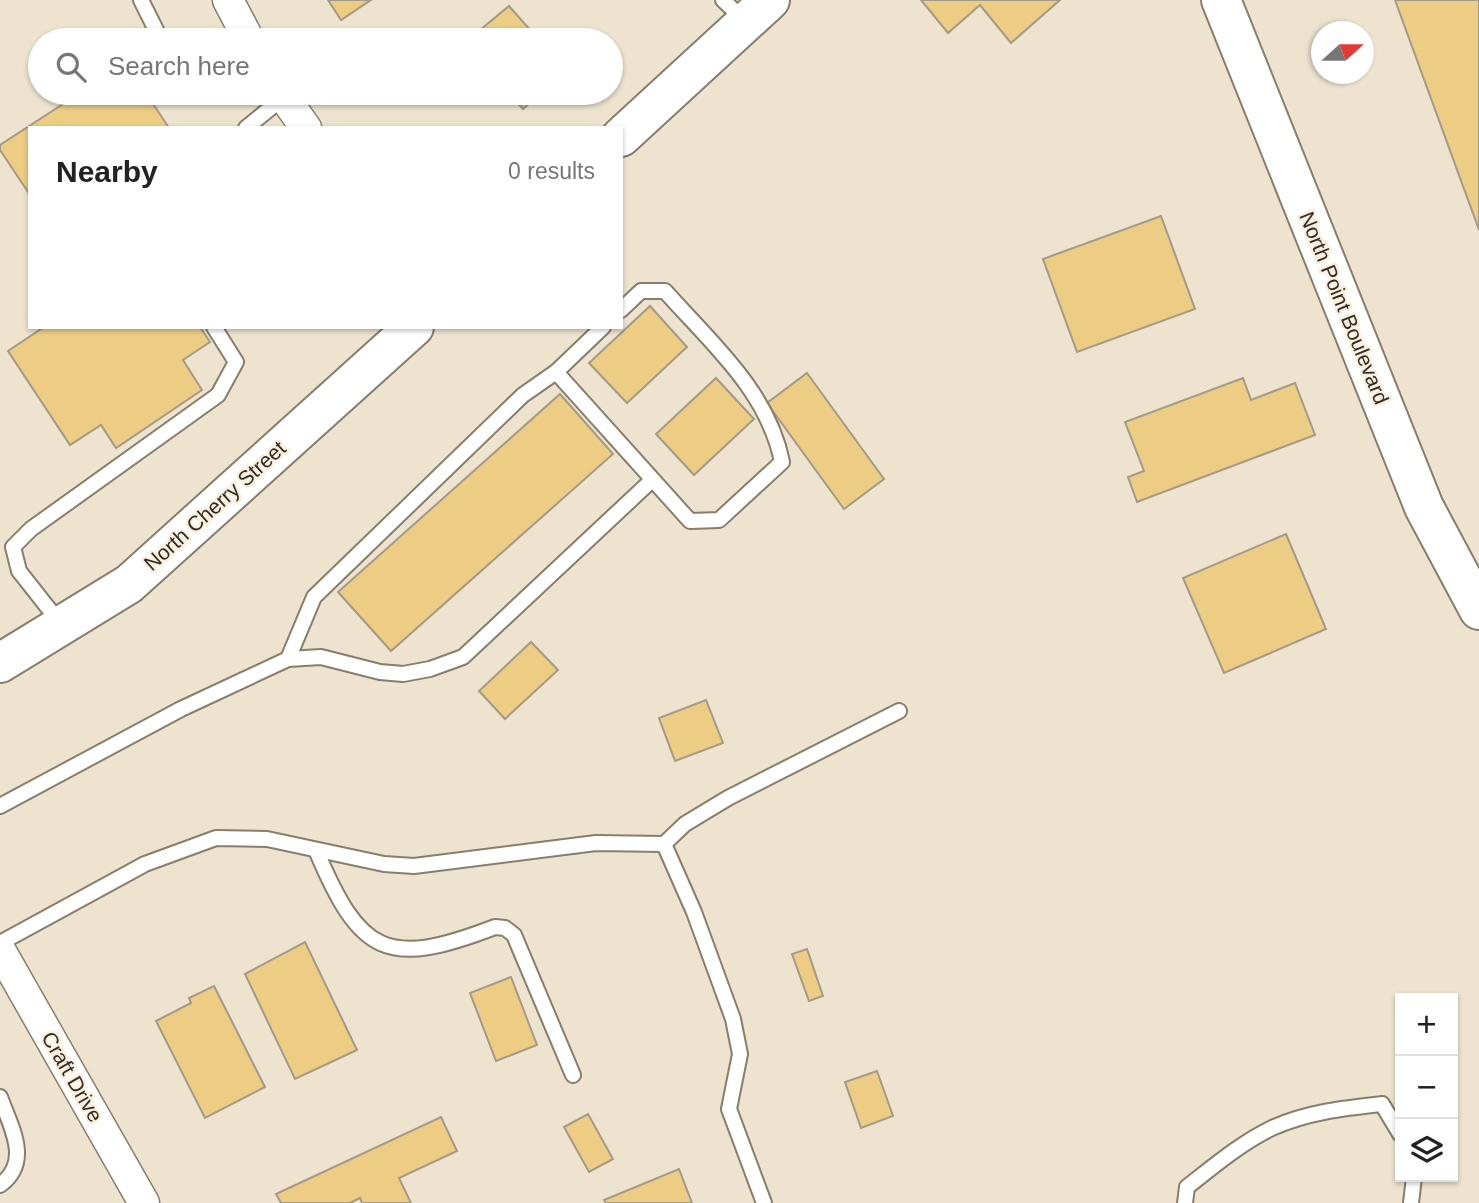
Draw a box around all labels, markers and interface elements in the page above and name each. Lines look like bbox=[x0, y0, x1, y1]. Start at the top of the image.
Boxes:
north arrow bbox=[1311, 21, 1374, 84]
search box bbox=[28, 28, 623, 105]
icon: search bbox=[52, 48, 90, 86]
text: Search here bbox=[108, 51, 250, 81]
text: Nearby bbox=[56, 155, 158, 188]
text: 0 results bbox=[508, 158, 595, 184]
street label: North Point Boulevard bbox=[1295, 208, 1394, 407]
street label: North Cherry Street bbox=[139, 436, 290, 575]
map controls bbox=[1395, 993, 1458, 1182]
button: + bbox=[1395, 993, 1458, 1056]
street label: Craft Drive bbox=[37, 1028, 107, 1126]
button: − bbox=[1395, 1056, 1458, 1119]
button: layers bbox=[1395, 1119, 1458, 1182]

